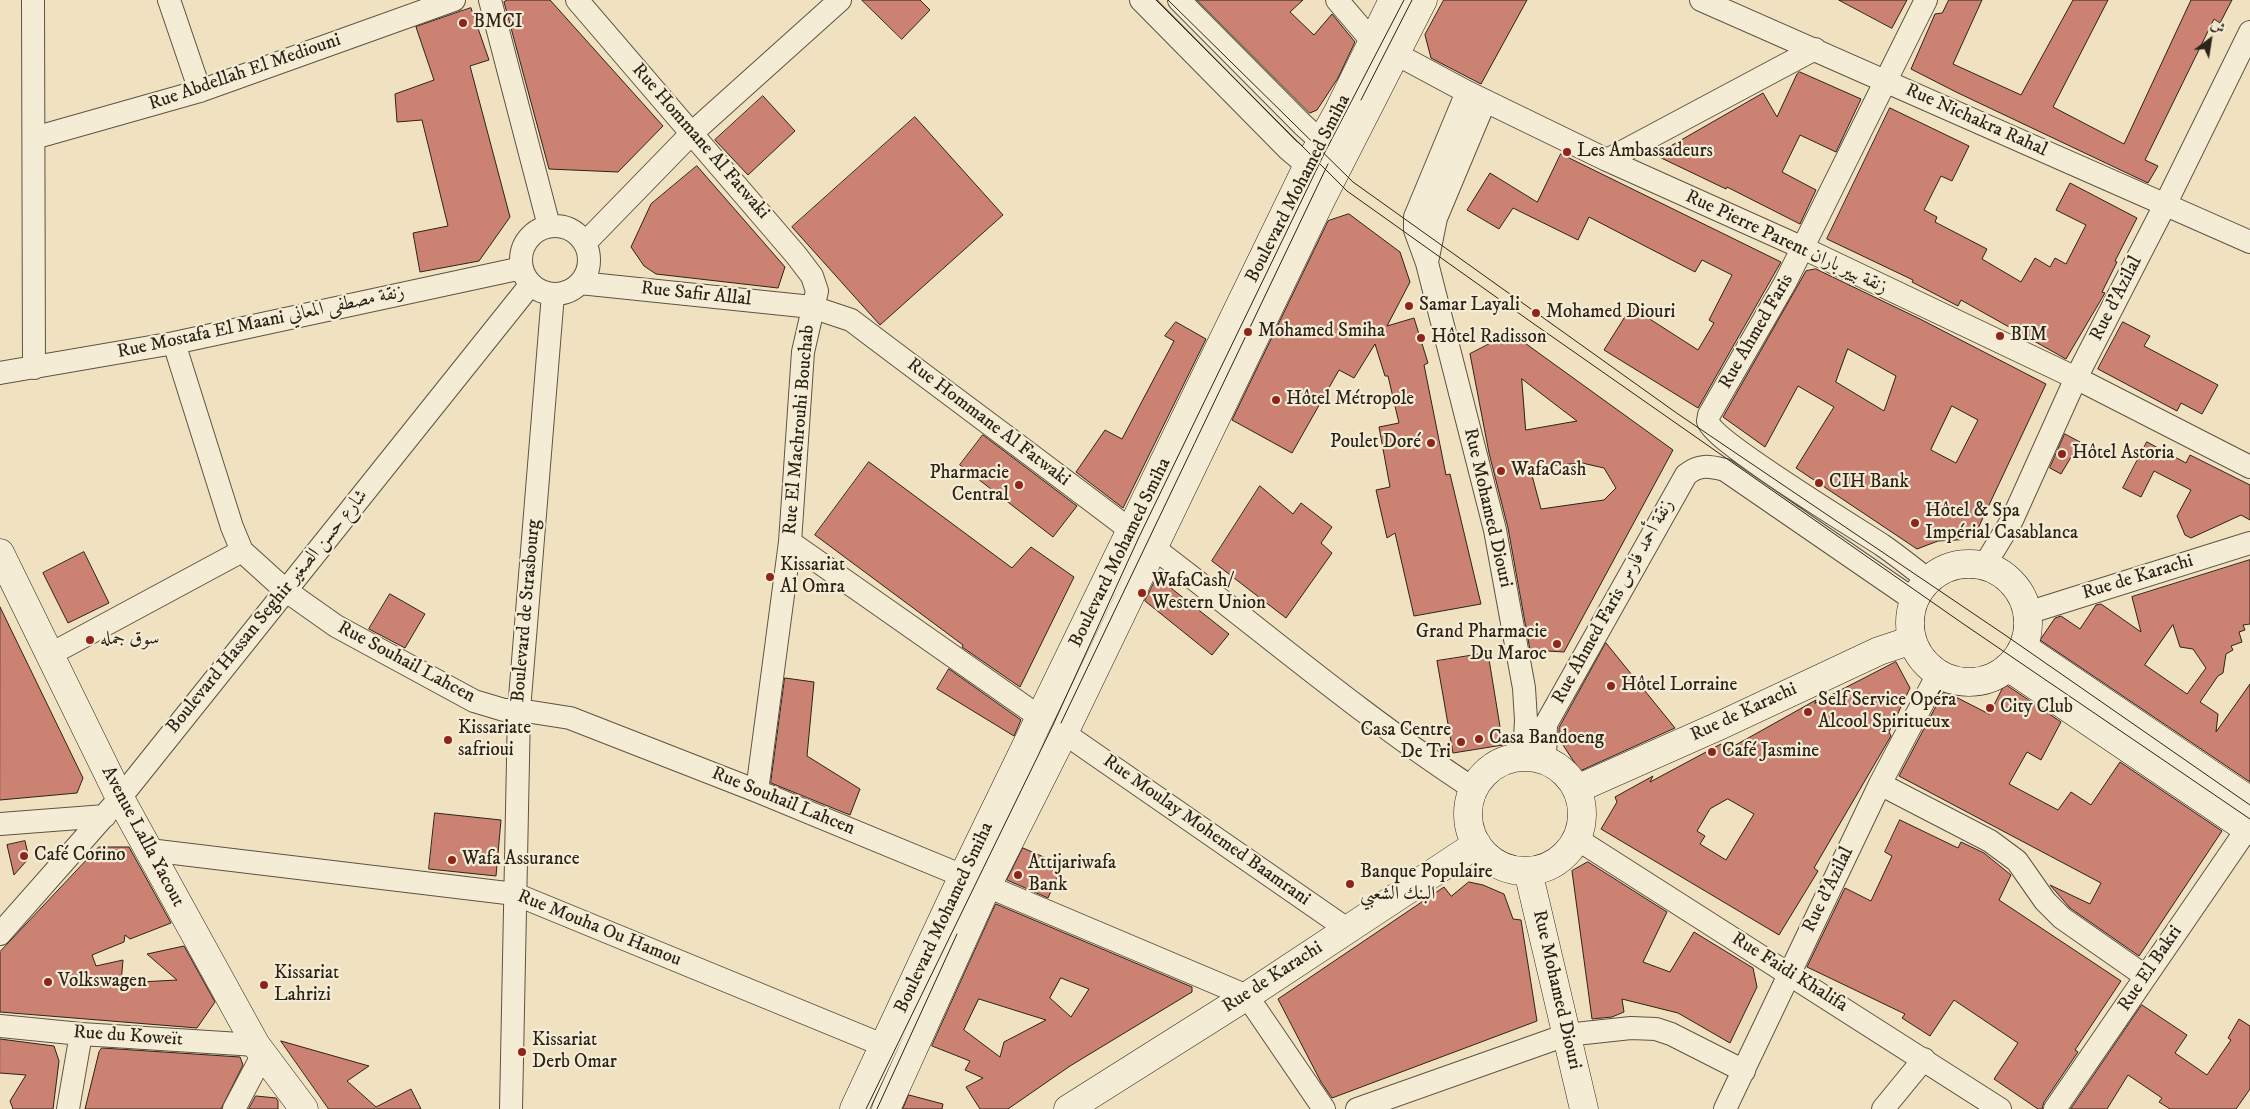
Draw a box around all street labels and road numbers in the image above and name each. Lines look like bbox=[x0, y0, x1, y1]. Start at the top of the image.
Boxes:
street label: Rue Abdellah El Mediouni bbox=[146, 29, 344, 117]
street label: Rue Hommane Al Fatwaki bbox=[626, 60, 774, 224]
street label: Rue Nichakra Rahal bbox=[1901, 79, 2051, 163]
street label: Boulevard Mohamed Smiha bbox=[1242, 91, 1356, 287]
street label: Rue Pierre Parent زنقة بيير باران bbox=[1681, 186, 1891, 300]
street label: Rue d'Azilal bbox=[2086, 253, 2148, 345]
street label: Rue Ahmed Faris bbox=[1715, 270, 1799, 394]
street label: Rue Safir Allal bbox=[640, 278, 752, 312]
street label: Rue Mostafa El Maani زنقة مصطفى المعاني bbox=[115, 281, 407, 365]
street label: Rue El Machrouhi Bouchab bbox=[779, 324, 821, 536]
street label: Rue Hommane Al Fatwaki bbox=[902, 354, 1074, 492]
street label: Rue Mohamed Diouri bbox=[1458, 426, 1516, 590]
street label: Boulevard Mohamed Smiha bbox=[1065, 455, 1177, 651]
street label: Boulevard Hassan Seghir شارع حسن الصغير bbox=[162, 485, 374, 739]
street label: Rue Ahmed Faris زنقة أحمد فارس bbox=[1548, 496, 1680, 708]
street label: Boulevard de Strasbourg bbox=[508, 519, 546, 703]
street label: Rue de Karachi bbox=[2080, 550, 2196, 606]
street label: Rue Souhail Lahcen bbox=[333, 617, 479, 709]
street label: Rue de Karachi bbox=[1687, 678, 1801, 748]
street label: Rue Moulay Mohemed Baamrani bbox=[1098, 751, 1314, 911]
street label: Avenue Lalla Yacout bbox=[95, 763, 189, 911]
street label: Rue Souhail Lahcen bbox=[708, 763, 858, 841]
street label: Boulevard Mohamed Smiha bbox=[891, 819, 999, 1017]
street label: Rue d'Azilal bbox=[1799, 844, 1859, 936]
street label: Rue Mouha Ou Hamou bbox=[514, 886, 684, 972]
street label: Rue Mohamed Diouri bbox=[1527, 908, 1585, 1072]
street label: Rue El Bakri bbox=[2114, 922, 2188, 1016]
street label: Rue Faidi Khalifa bbox=[1727, 928, 1851, 1018]
street label: Rue de Karachi bbox=[1219, 937, 1327, 1019]
street label: Rue du Koweït bbox=[72, 1022, 184, 1052]

